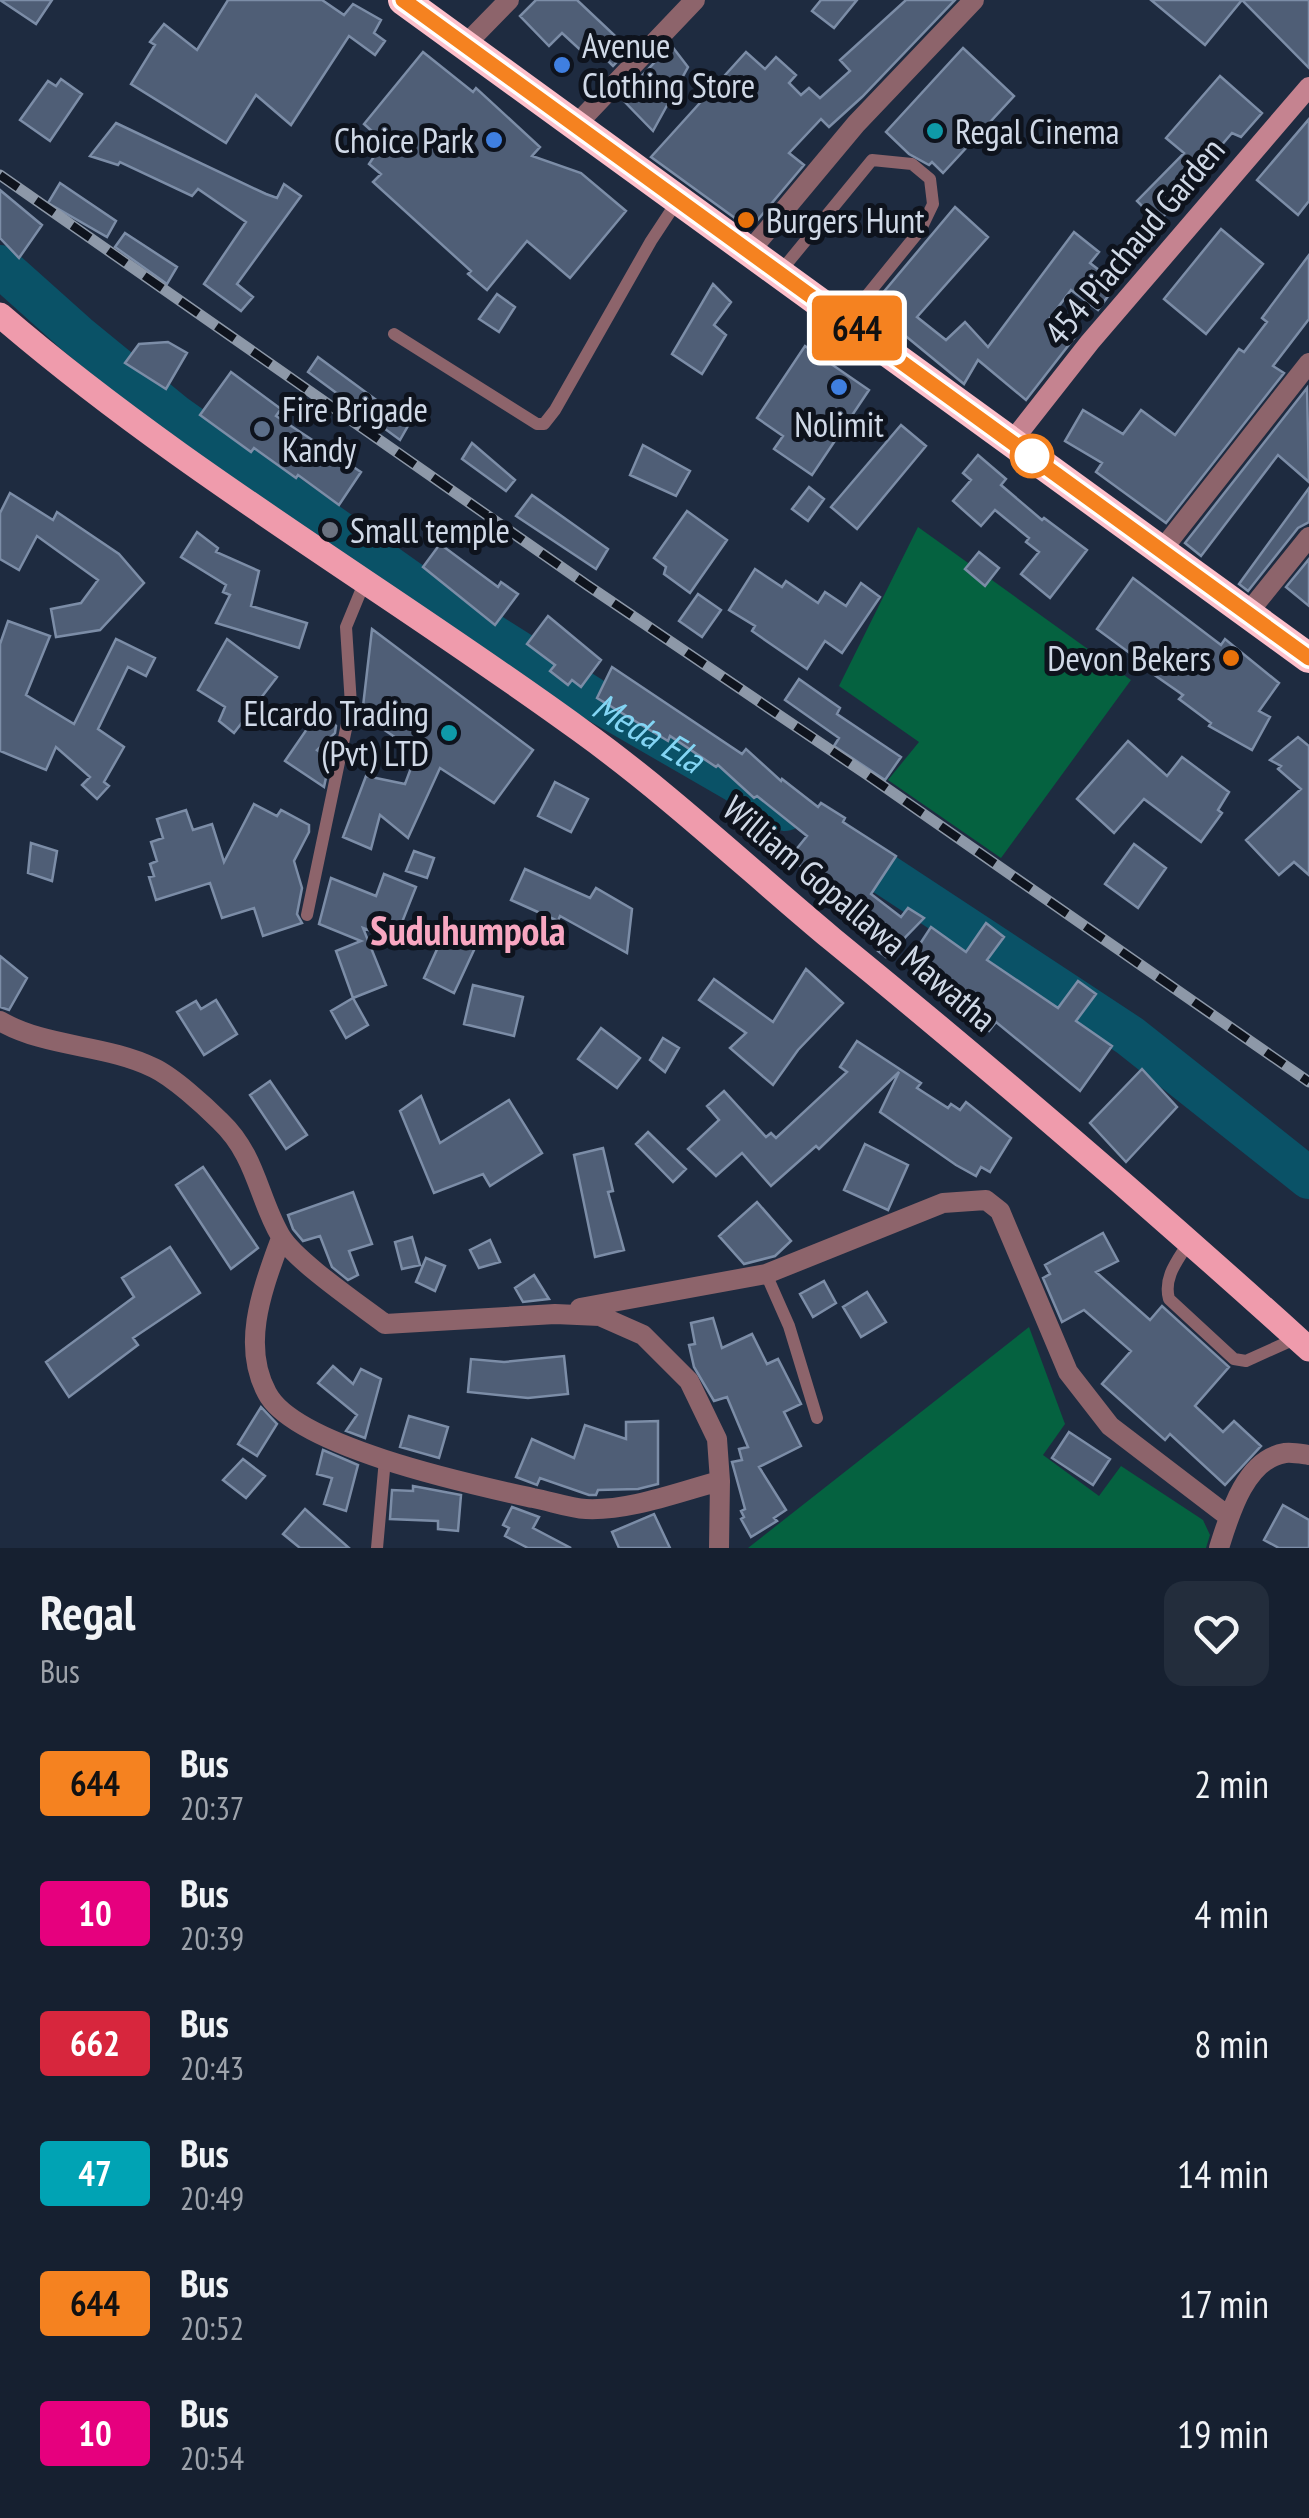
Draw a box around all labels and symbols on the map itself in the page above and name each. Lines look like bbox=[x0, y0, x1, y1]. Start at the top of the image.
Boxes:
place label: Avenue Clothing Store bbox=[582, 22, 755, 108]
marker: Avenue Clothing Store bbox=[551, 54, 573, 76]
place label: Regal Cinema bbox=[955, 108, 1120, 154]
place label: Choice Park bbox=[334, 117, 474, 163]
marker: Regal Cinema bbox=[924, 120, 946, 142]
street label: 454 Piachaud Garden bbox=[1034, 128, 1234, 354]
marker: Choice Park bbox=[483, 129, 505, 151]
place label: Burgers Hunt bbox=[766, 197, 925, 243]
marker: Burgers Hunt bbox=[735, 209, 757, 231]
line badge: 644 bbox=[800, 296, 914, 360]
marker: Nolimit bbox=[828, 376, 850, 398]
place label: Fire Brigade Kandy bbox=[282, 386, 428, 472]
place label: Nolimit bbox=[794, 401, 884, 447]
marker: Fire Brigade Kandy bbox=[251, 418, 273, 440]
unlabelled marker bbox=[1011, 435, 1053, 477]
place label: Small temple bbox=[350, 507, 510, 553]
marker: Small temple bbox=[319, 519, 341, 541]
place label: Devon Bekers bbox=[1047, 635, 1211, 681]
marker: Devon Bekers bbox=[1220, 647, 1242, 669]
water label: Meda Ela bbox=[585, 680, 715, 783]
place label: Elcardo Trading (Pvt) LTD bbox=[243, 690, 429, 776]
marker: Elcardo Trading (Pvt) LTD bbox=[438, 722, 460, 744]
street label: William Gopallawa Mawatha bbox=[714, 785, 1006, 1041]
district label: Suduhumpola bbox=[370, 904, 566, 956]

